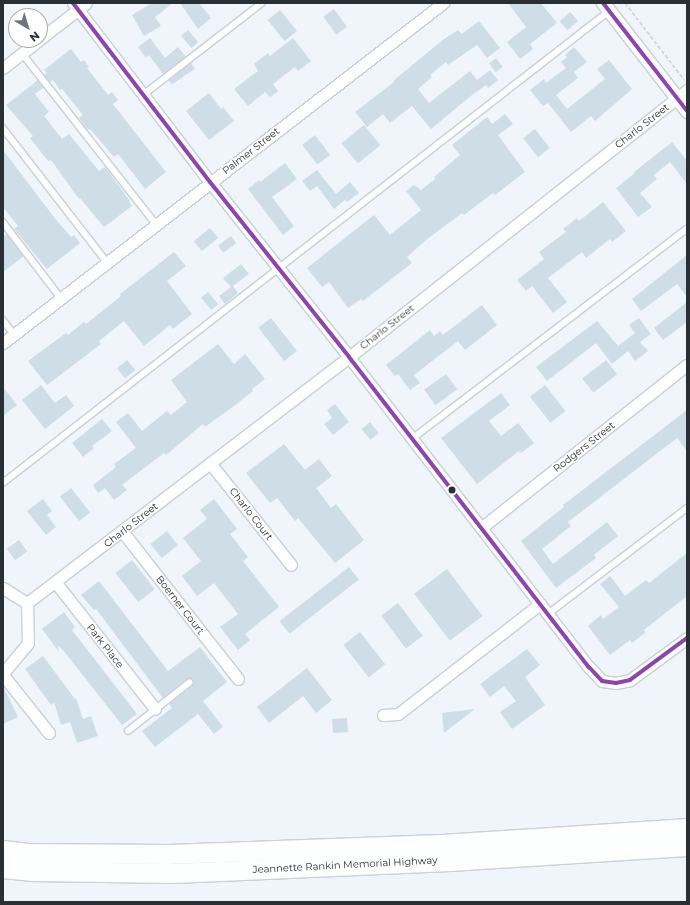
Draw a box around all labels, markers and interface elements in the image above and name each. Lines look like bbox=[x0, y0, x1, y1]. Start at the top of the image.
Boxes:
north arrow bbox=[8, 8, 48, 48]
text: N bbox=[27, 28, 43, 45]
street label: Charlo Street bbox=[613, 101, 671, 151]
street label: Palmer Street bbox=[220, 125, 282, 177]
street label: Charlo Street bbox=[358, 302, 416, 352]
street label: Rodgers Street bbox=[551, 419, 617, 475]
street label: Charlo Court bbox=[227, 485, 275, 543]
unlabelled marker bbox=[447, 485, 457, 495]
street label: Charlo Street bbox=[102, 500, 160, 550]
street label: Boerner Court bbox=[153, 573, 207, 637]
street label: Park Place bbox=[84, 621, 126, 671]
street label: Jeannette Rankin Memorial Highway bbox=[252, 854, 438, 876]

